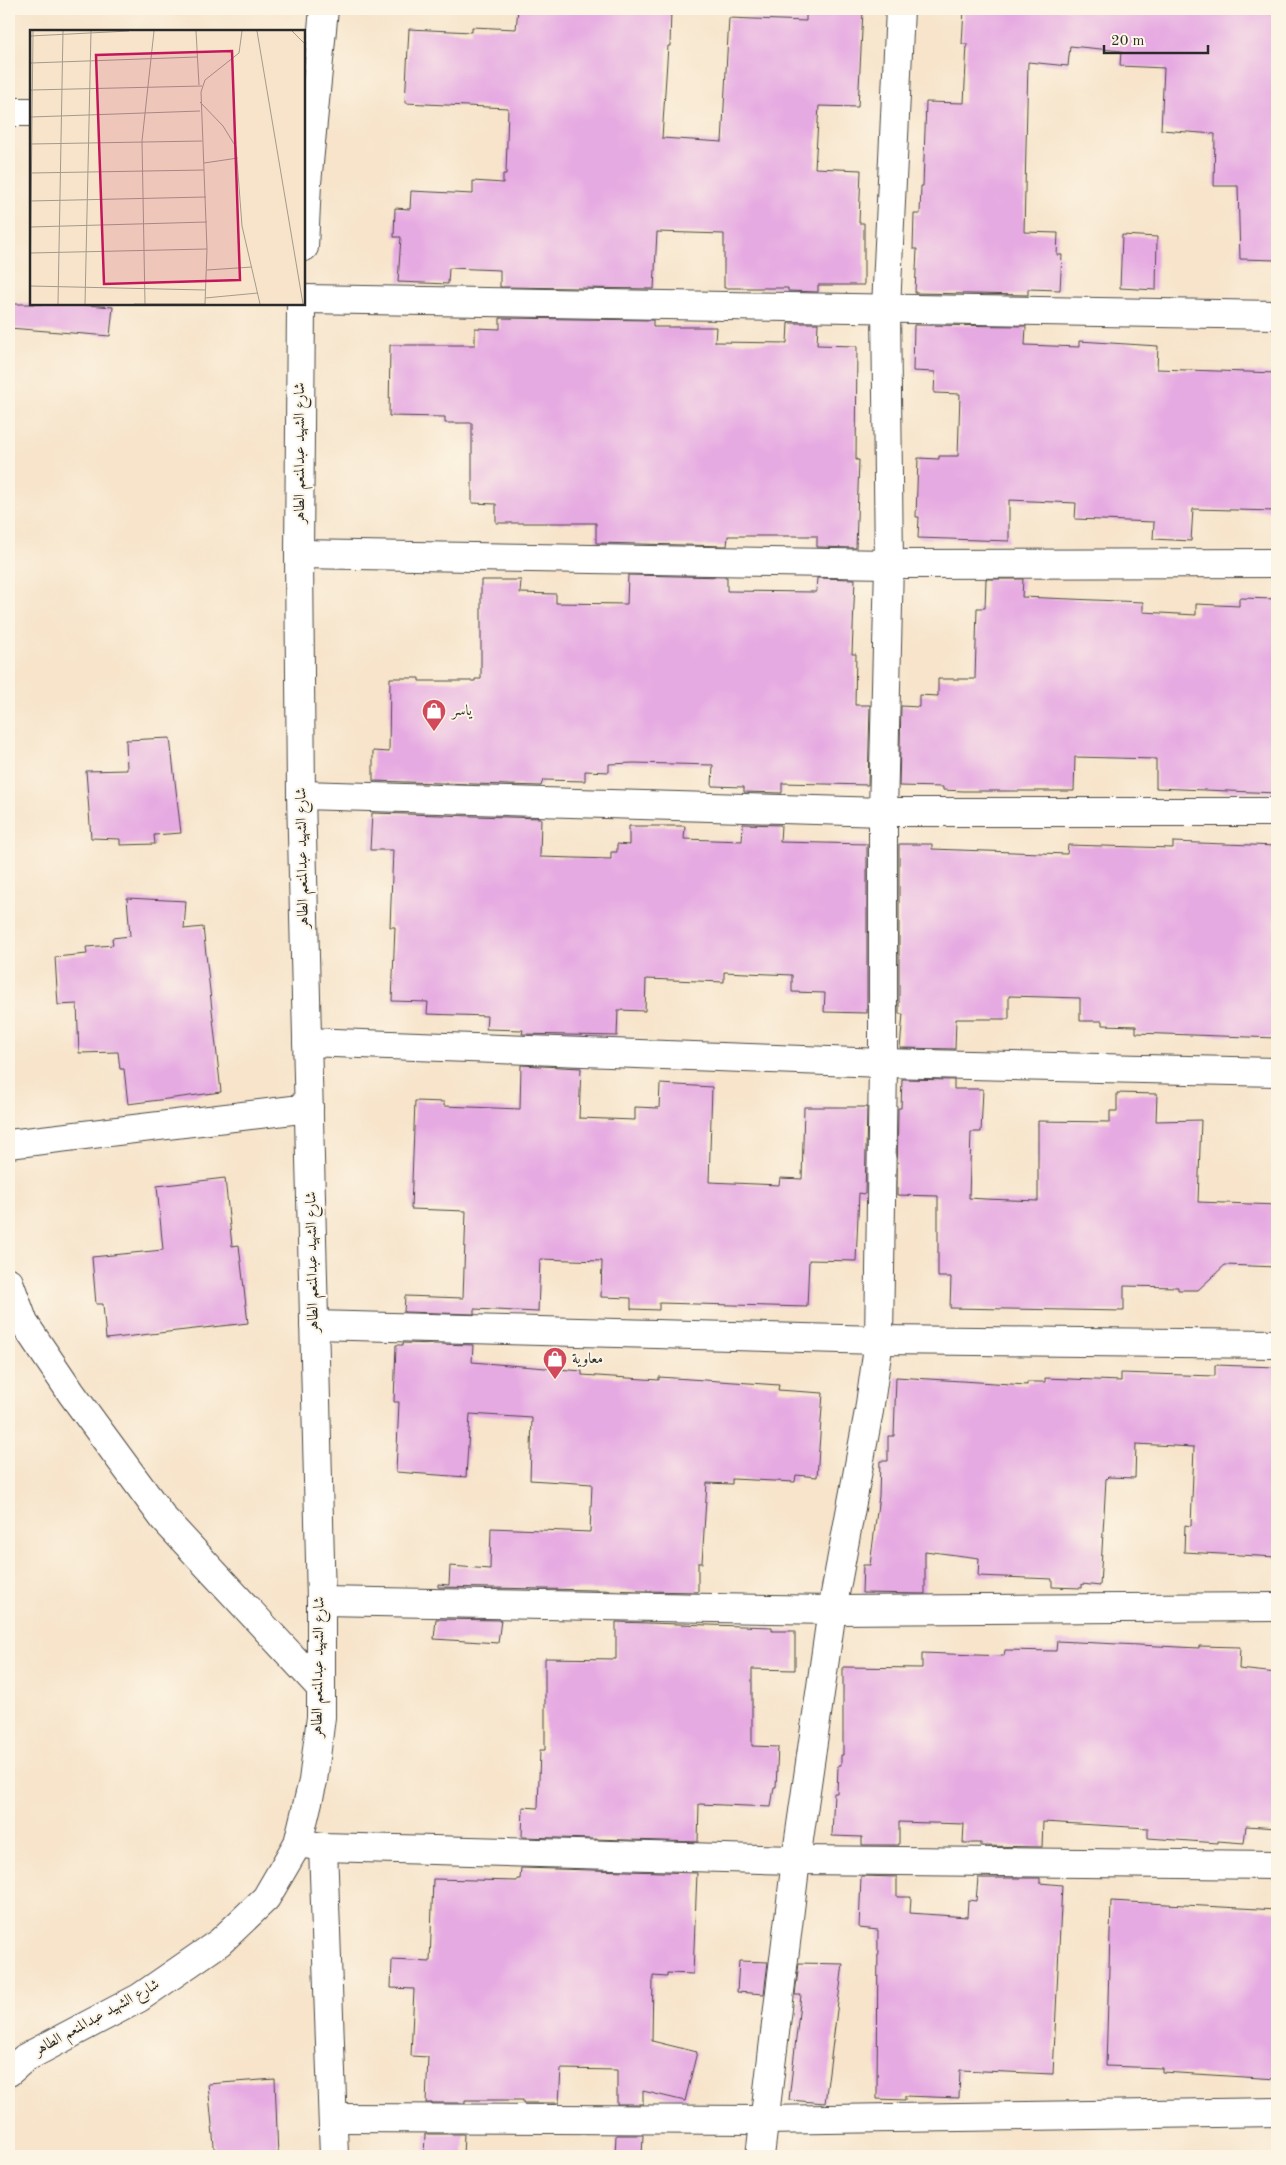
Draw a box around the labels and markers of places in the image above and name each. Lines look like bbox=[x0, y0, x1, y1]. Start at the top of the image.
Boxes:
shop icon: ياسر bbox=[421, 698, 447, 732]
place label: ياسر bbox=[450, 704, 473, 720]
shop icon: معاوية bbox=[542, 1346, 568, 1380]
place label: معاوية bbox=[572, 1352, 603, 1367]

